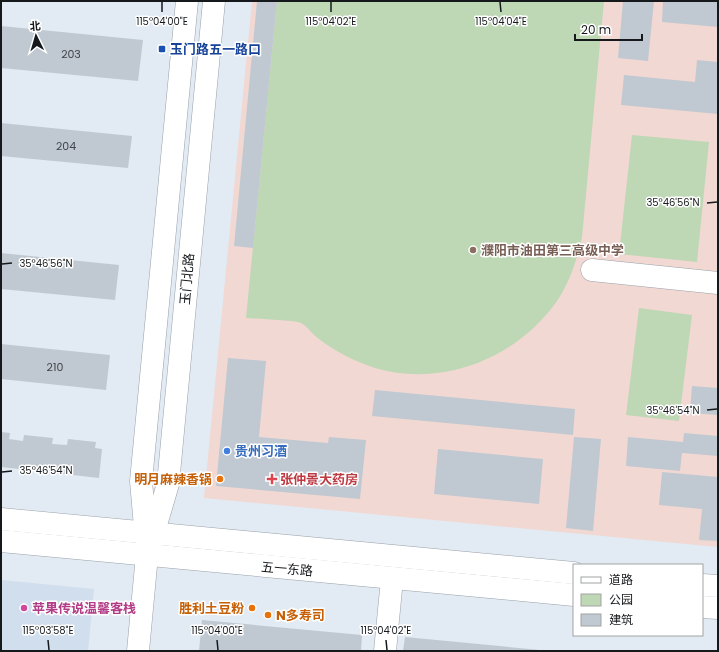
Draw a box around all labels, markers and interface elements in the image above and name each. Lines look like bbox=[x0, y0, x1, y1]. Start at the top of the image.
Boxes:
text: 115°04'00"E bbox=[136, 14, 188, 29]
text: 115°04'02"E bbox=[305, 14, 357, 29]
text: 115°04'04"E bbox=[475, 14, 527, 29]
north arrow bbox=[16, 16, 56, 56]
scale bar bbox=[575, 16, 642, 42]
text: 北 bbox=[29, 18, 41, 34]
text: 20 m bbox=[581, 21, 611, 38]
place label: 玉门路五一路口 bbox=[170, 40, 261, 59]
marker: 玉门路五一路口 bbox=[157, 44, 167, 54]
house number: 203 bbox=[61, 46, 81, 62]
house number: 204 bbox=[56, 138, 76, 154]
text: 35°46'56"N bbox=[646, 195, 700, 210]
place label: 濮阳市油田第三高级中学 bbox=[481, 241, 624, 260]
marker: 濮阳市油田第三高级中学 bbox=[468, 245, 478, 255]
street label: 玉门北路 bbox=[175, 252, 199, 306]
text: 35°46'56"N bbox=[19, 256, 73, 271]
house number: 210 bbox=[47, 359, 63, 375]
text: 35°46'54"N bbox=[646, 403, 700, 418]
place label: 贵州习酒 bbox=[235, 442, 287, 461]
marker: 贵州习酒 bbox=[222, 446, 232, 456]
text: 35°46'54"N bbox=[19, 463, 73, 478]
place label: 明月麻辣香锅 bbox=[134, 470, 212, 489]
place label: 张仲景大药房 bbox=[280, 470, 358, 489]
marker: 明月麻辣香锅 bbox=[215, 474, 225, 484]
marker: 张仲景大药房 bbox=[267, 474, 277, 484]
street label: 五一东路 bbox=[260, 557, 314, 581]
legend bbox=[573, 564, 703, 636]
text: 道路 bbox=[609, 571, 633, 588]
text: 公园 bbox=[609, 591, 633, 608]
place label: 苹果传说温馨客栈 bbox=[32, 599, 136, 618]
place label: 胜利土豆粉 bbox=[179, 599, 244, 618]
marker: 苹果传说温馨客栈 bbox=[19, 603, 29, 613]
marker: 胜利土豆粉 bbox=[247, 603, 257, 613]
place label: N多寿司 bbox=[276, 606, 325, 625]
marker: N多寿司 bbox=[263, 610, 273, 620]
text: 建筑 bbox=[609, 611, 633, 628]
text: 115°03'58"E bbox=[22, 623, 74, 638]
text: 115°04'00"E bbox=[191, 623, 243, 638]
text: 115°04'02"E bbox=[360, 623, 412, 638]

